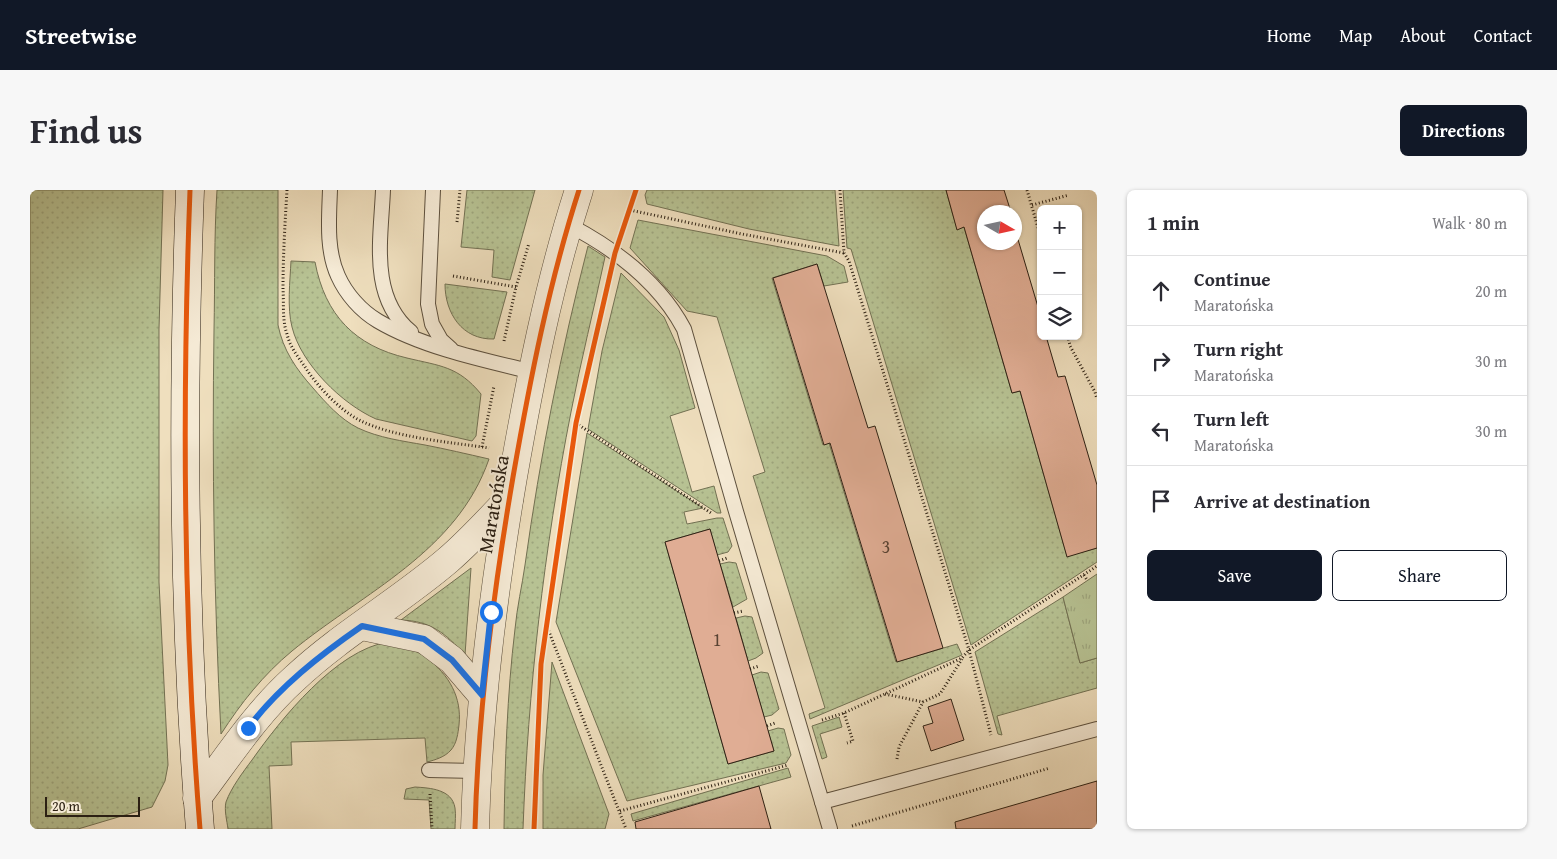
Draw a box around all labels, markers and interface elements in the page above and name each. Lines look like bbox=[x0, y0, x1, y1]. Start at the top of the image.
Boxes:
text: Streetwise bbox=[25, 18, 137, 53]
text: Home bbox=[1267, 22, 1311, 49]
text: Map bbox=[1339, 22, 1372, 49]
text: About bbox=[1400, 22, 1446, 49]
text: Contact bbox=[1474, 22, 1532, 49]
text: Find us bbox=[30, 105, 143, 156]
button: Directions bbox=[1400, 105, 1527, 156]
north arrow bbox=[977, 205, 1022, 250]
map controls bbox=[1037, 205, 1082, 340]
button: + bbox=[1037, 205, 1082, 250]
text: 1 min bbox=[1147, 207, 1199, 238]
text: Walk · 80 m bbox=[1432, 211, 1507, 235]
button: − bbox=[1037, 250, 1082, 295]
text: Continue bbox=[1194, 265, 1271, 293]
icon: ahead bbox=[1147, 277, 1175, 305]
text: 20 m bbox=[1475, 279, 1507, 303]
text: Maratońska bbox=[1194, 293, 1274, 317]
button: layers bbox=[1037, 295, 1082, 340]
text: Turn right bbox=[1194, 335, 1283, 363]
icon: right bbox=[1147, 347, 1175, 375]
text: 30 m bbox=[1475, 349, 1507, 373]
text: Maratońska bbox=[1194, 363, 1274, 387]
text: Turn left bbox=[1194, 405, 1269, 433]
icon: left bbox=[1147, 417, 1175, 445]
text: 30 m bbox=[1475, 419, 1507, 443]
text: Maratońska bbox=[1194, 433, 1274, 457]
street label: Maratońska bbox=[470, 452, 516, 555]
icon: arrive bbox=[1147, 487, 1175, 515]
text: Arrive at destination bbox=[1194, 487, 1370, 515]
house number: 3 bbox=[882, 533, 890, 560]
button: Save bbox=[1147, 550, 1322, 601]
button: Share bbox=[1332, 550, 1507, 601]
route start bbox=[480, 601, 503, 624]
house number: 1 bbox=[713, 626, 721, 653]
route end bbox=[237, 717, 260, 740]
scale bar bbox=[45, 794, 140, 817]
text: 20 m bbox=[52, 796, 80, 816]

